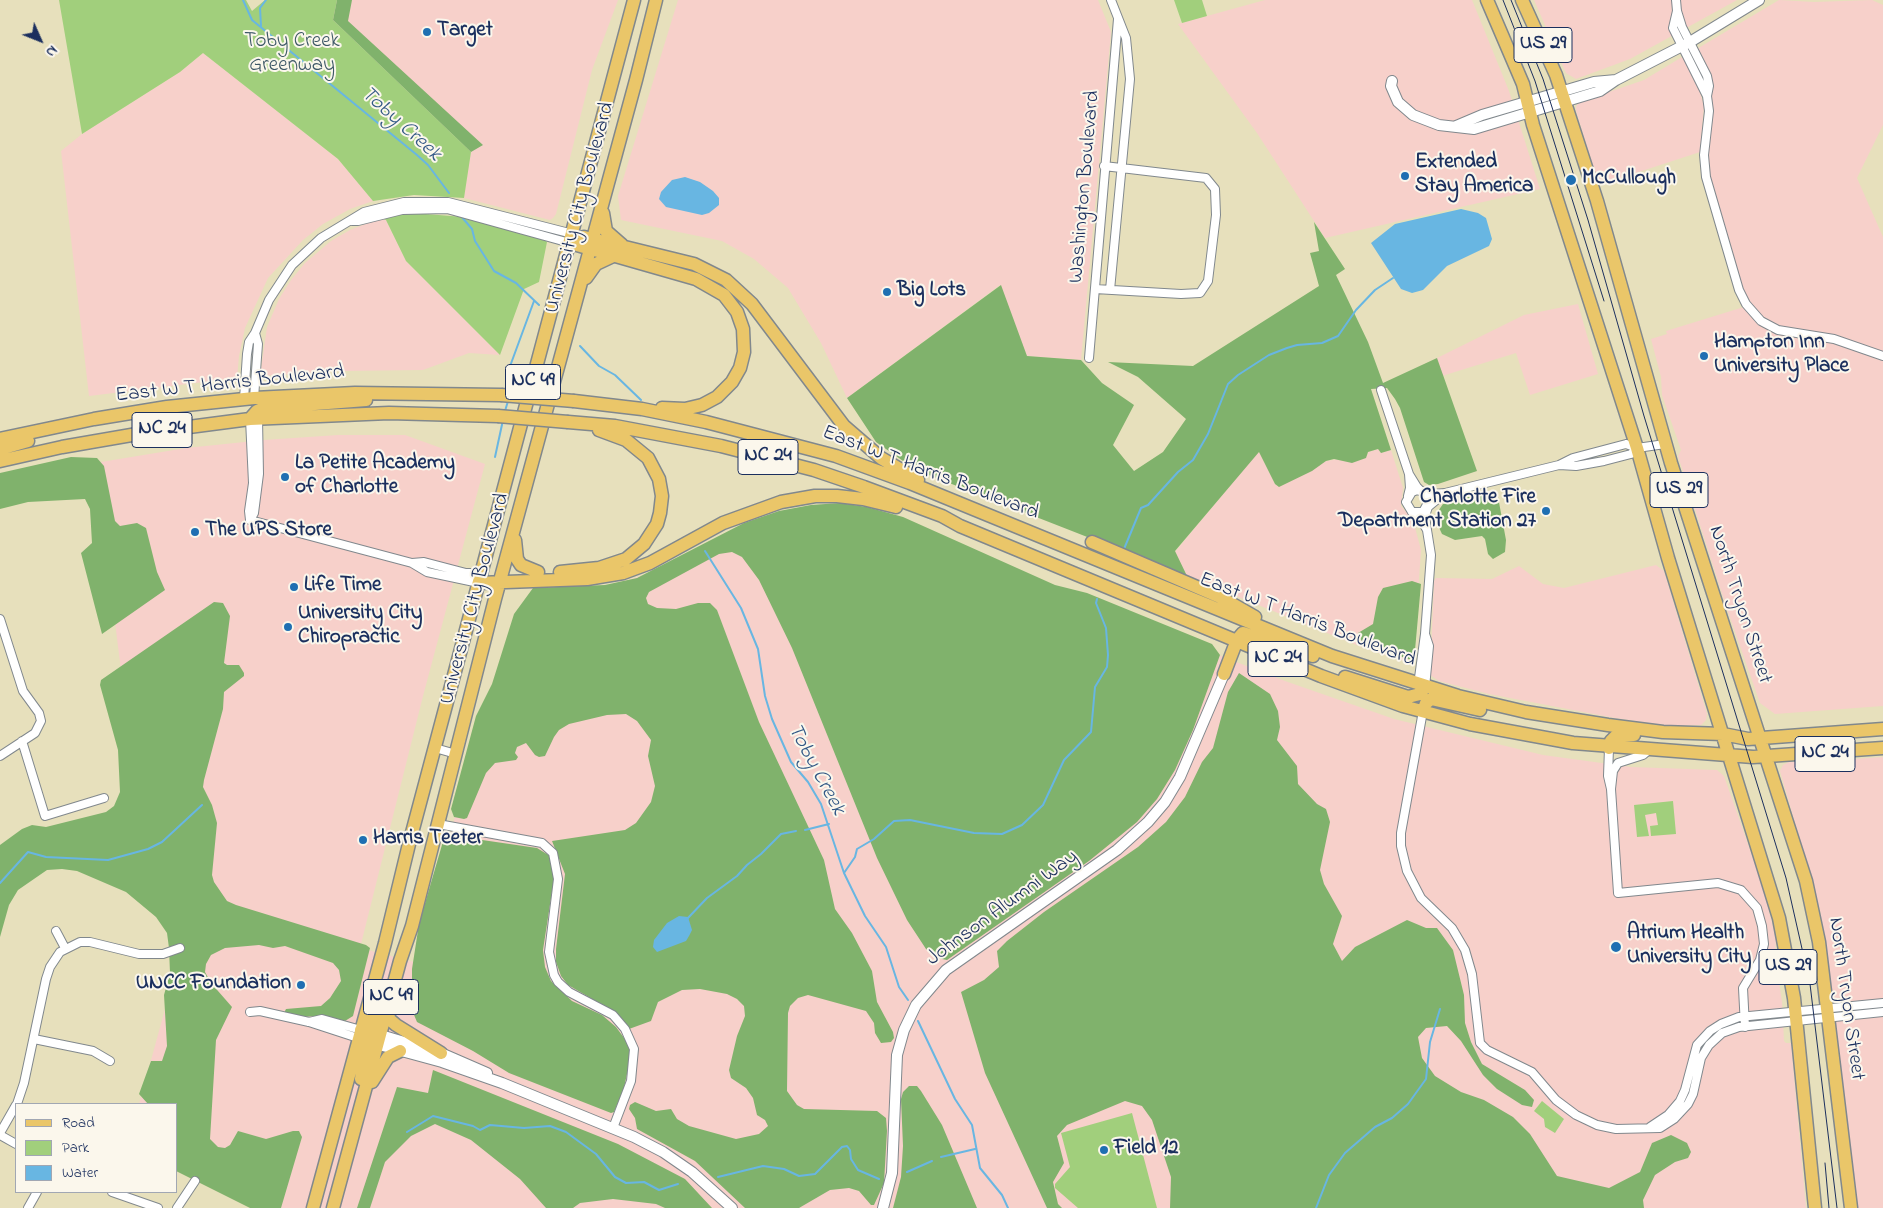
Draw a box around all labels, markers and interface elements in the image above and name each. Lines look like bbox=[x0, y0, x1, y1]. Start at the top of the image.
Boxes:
north arrow bbox=[15, 15, 65, 65]
place label: Target bbox=[437, 19, 493, 45]
marker: Target bbox=[421, 26, 433, 38]
road number: US 29 bbox=[1514, 28, 1572, 62]
park label: Toby Creek Greenway bbox=[244, 30, 340, 80]
text: N bbox=[40, 40, 62, 61]
water label: Toby Creek bbox=[354, 82, 446, 168]
street label: Washington Boulevard bbox=[1065, 90, 1107, 284]
street label: University City Boulevard bbox=[541, 100, 621, 316]
place label: Extended Stay America bbox=[1415, 151, 1533, 201]
place label: McCullough bbox=[1582, 167, 1676, 193]
marker: Extended Stay America bbox=[1399, 170, 1411, 182]
marker: McCullough bbox=[1564, 173, 1578, 187]
place label: Big Lots bbox=[897, 279, 966, 305]
marker: Big Lots bbox=[881, 286, 893, 298]
place label: Hampton Inn University Place bbox=[1714, 331, 1849, 381]
marker: Hampton Inn University Place bbox=[1698, 350, 1710, 362]
street label: East W T Harris Boulevard bbox=[114, 360, 346, 410]
road number: NC 49 bbox=[506, 364, 560, 400]
road number: NC 24 bbox=[132, 412, 192, 448]
street label: East W T Harris Boulevard bbox=[818, 421, 1042, 527]
road number: NC 24 bbox=[738, 440, 798, 474]
place label: La Petite Academy of Charlotte bbox=[295, 452, 455, 502]
marker: La Petite Academy of Charlotte bbox=[279, 471, 291, 483]
road number: US 29 bbox=[1650, 472, 1708, 508]
place label: Charlotte Fire Department Station 27 bbox=[1338, 486, 1536, 536]
street label: University City Boulevard bbox=[436, 491, 516, 707]
marker: Charlotte Fire Department Station 27 bbox=[1540, 505, 1552, 517]
place label: The UPS Store bbox=[205, 519, 332, 545]
street label: North Tryon Street bbox=[1702, 523, 1776, 687]
marker: The UPS Store bbox=[189, 526, 201, 538]
street label: East W T Harris Boulevard bbox=[1195, 568, 1419, 674]
place label: Life Time bbox=[304, 574, 381, 600]
marker: Life Time bbox=[288, 581, 300, 593]
place label: University City Chiropractic bbox=[298, 602, 423, 652]
marker: University City Chiropractic bbox=[282, 621, 294, 633]
road number: NC 24 bbox=[1248, 642, 1308, 676]
water label: Toby Creek bbox=[780, 720, 850, 820]
road number: NC 24 bbox=[1795, 736, 1855, 772]
place label: Harris Teeter bbox=[373, 827, 483, 853]
marker: Harris Teeter bbox=[357, 834, 369, 846]
street label: Johnson Alumni Way bbox=[922, 845, 1084, 973]
street label: North Tryon Street bbox=[1821, 916, 1869, 1082]
place label: Atrium Health University City bbox=[1627, 922, 1752, 972]
marker: Atrium Health University City bbox=[1609, 940, 1623, 954]
road number: US 29 bbox=[1759, 950, 1817, 984]
place label: UNCC Foundation bbox=[136, 972, 291, 998]
marker: UNCC Foundation bbox=[295, 979, 307, 991]
road number: NC 49 bbox=[364, 980, 418, 1014]
legend bbox=[15, 1103, 178, 1193]
text: Road bbox=[62, 1112, 95, 1134]
text: Park bbox=[62, 1137, 89, 1159]
place label: Field 12 bbox=[1114, 1137, 1178, 1163]
marker: Field 12 bbox=[1098, 1144, 1110, 1156]
text: Water bbox=[62, 1162, 98, 1184]

